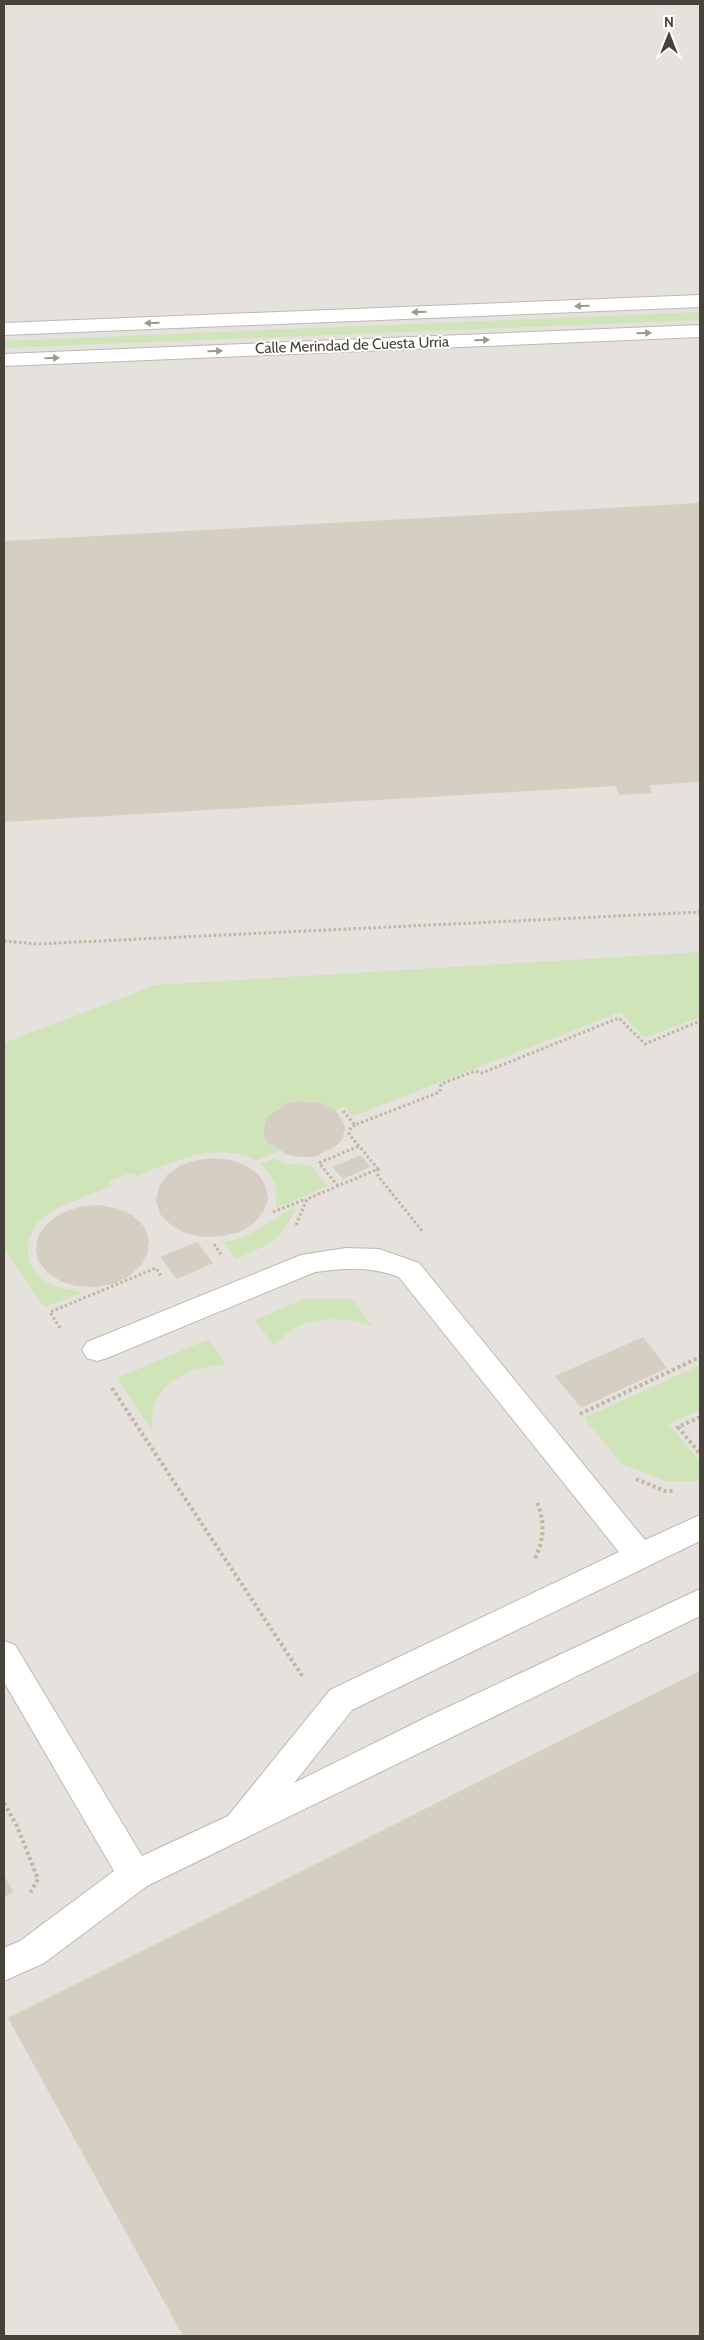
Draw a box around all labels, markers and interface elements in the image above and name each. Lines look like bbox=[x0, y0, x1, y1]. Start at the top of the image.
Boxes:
north arrow bbox=[644, 10, 694, 60]
text: N bbox=[664, 13, 674, 31]
one-way arrow bbox=[573, 303, 589, 311]
one-way arrow bbox=[411, 309, 427, 317]
one-way arrow bbox=[144, 319, 160, 327]
one-way arrow bbox=[637, 329, 653, 337]
street label: Calle Merindad de Cuesta Urria bbox=[255, 333, 450, 357]
one-way arrow bbox=[474, 336, 490, 344]
one-way arrow bbox=[207, 347, 223, 355]
one-way arrow bbox=[45, 353, 61, 361]

